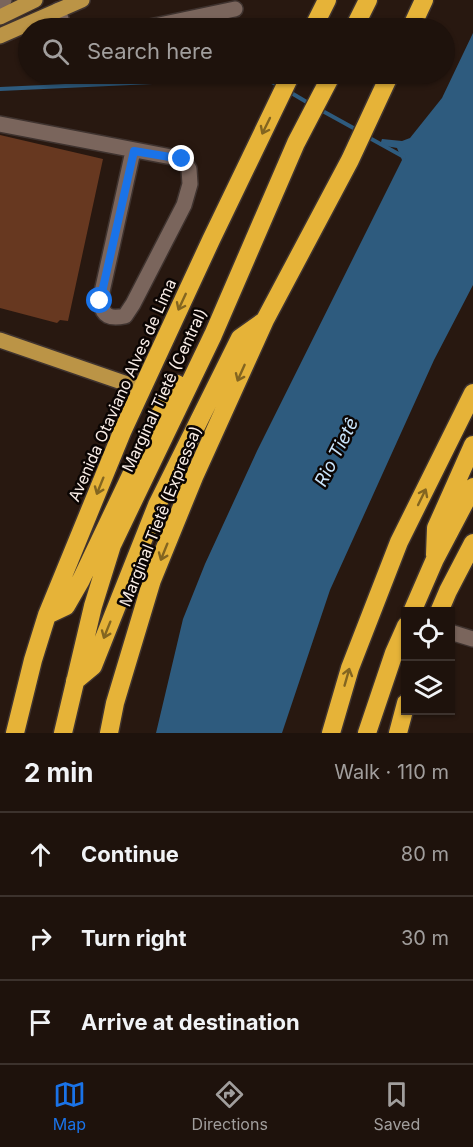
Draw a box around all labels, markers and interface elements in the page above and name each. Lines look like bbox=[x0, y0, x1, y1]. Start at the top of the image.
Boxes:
search box bbox=[18, 18, 455, 84]
icon: search bbox=[39, 35, 72, 68]
text: Search here bbox=[87, 38, 213, 64]
one-way arrow bbox=[259, 117, 271, 135]
route end bbox=[168, 145, 194, 171]
street label: Avenida Otaviano Alves de Lima bbox=[64, 276, 180, 504]
route start bbox=[86, 287, 112, 313]
one-way arrow bbox=[176, 293, 187, 311]
street label: Marginal Tietê (Central) bbox=[117, 305, 211, 475]
one-way arrow bbox=[235, 363, 247, 381]
water label: Rio Tietê bbox=[310, 414, 362, 490]
street label: Marginal Tietê (Expressa) bbox=[115, 423, 205, 609]
one-way arrow bbox=[94, 477, 105, 495]
one-way arrow bbox=[416, 488, 428, 506]
one-way arrow bbox=[158, 542, 169, 560]
map controls bbox=[401, 607, 455, 715]
button: locate bbox=[401, 607, 455, 661]
one-way arrow bbox=[101, 620, 112, 638]
button: layers bbox=[401, 661, 455, 715]
one-way arrow bbox=[342, 668, 353, 687]
text: 2 min bbox=[24, 757, 94, 788]
text: Walk · 110 m bbox=[334, 760, 449, 784]
icon: ahead bbox=[24, 838, 57, 871]
text: Continue bbox=[81, 841, 179, 867]
text: 80 m bbox=[401, 842, 449, 866]
icon: right bbox=[24, 922, 57, 955]
text: Turn right bbox=[81, 925, 187, 951]
text: 30 m bbox=[401, 926, 449, 950]
icon: arrive bbox=[24, 1006, 57, 1039]
text: Arrive at destination bbox=[81, 1009, 300, 1035]
tab: Map bbox=[53, 1078, 86, 1134]
tab: Directions bbox=[192, 1078, 268, 1134]
tab: Saved bbox=[373, 1078, 420, 1134]

